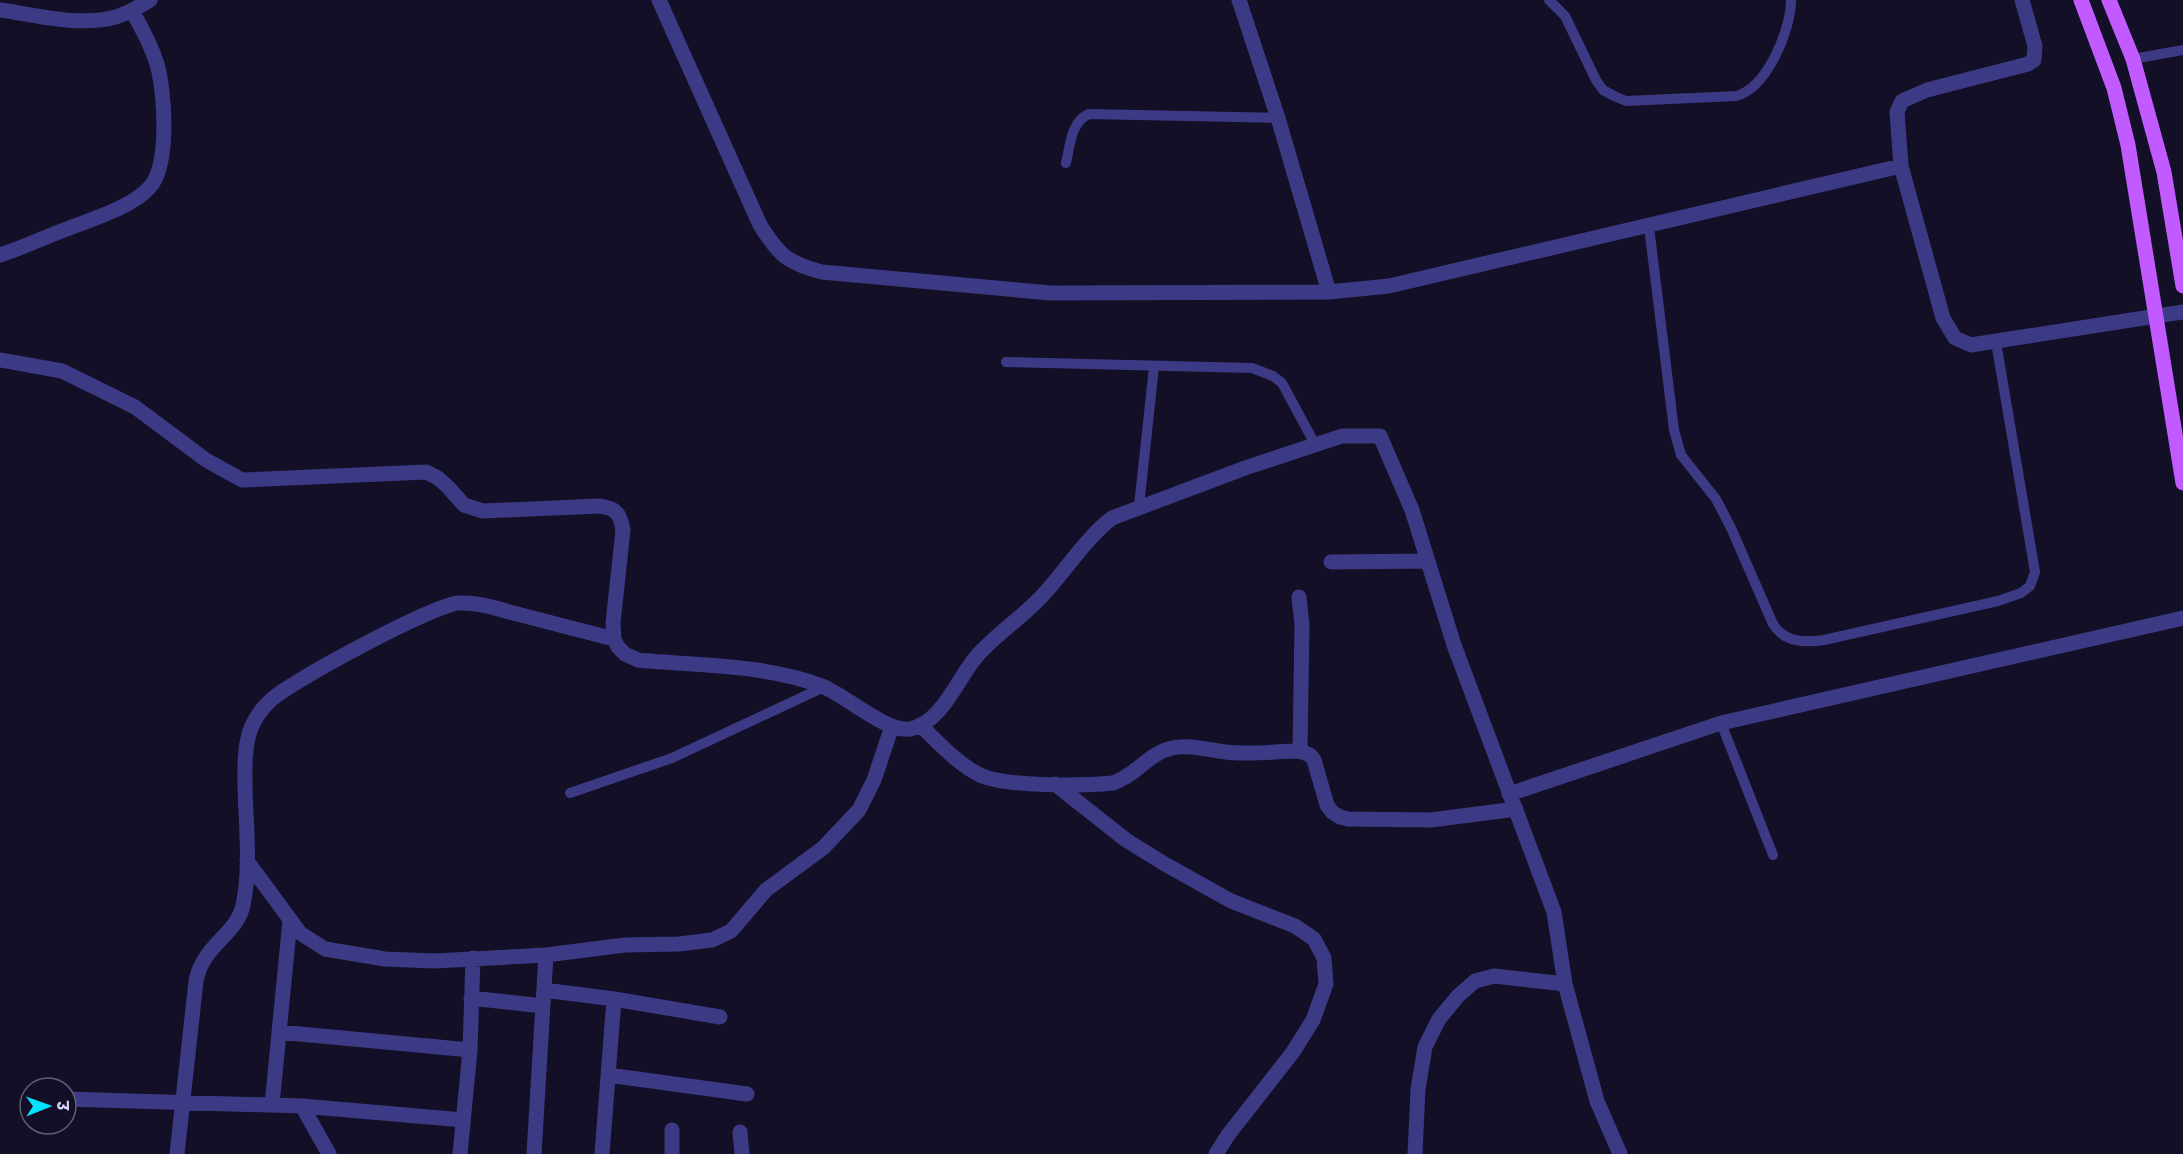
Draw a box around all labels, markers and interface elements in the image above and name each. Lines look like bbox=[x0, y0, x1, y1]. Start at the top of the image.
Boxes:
north arrow bbox=[18, 1076, 78, 1136]
text: उ bbox=[51, 1100, 74, 1111]

